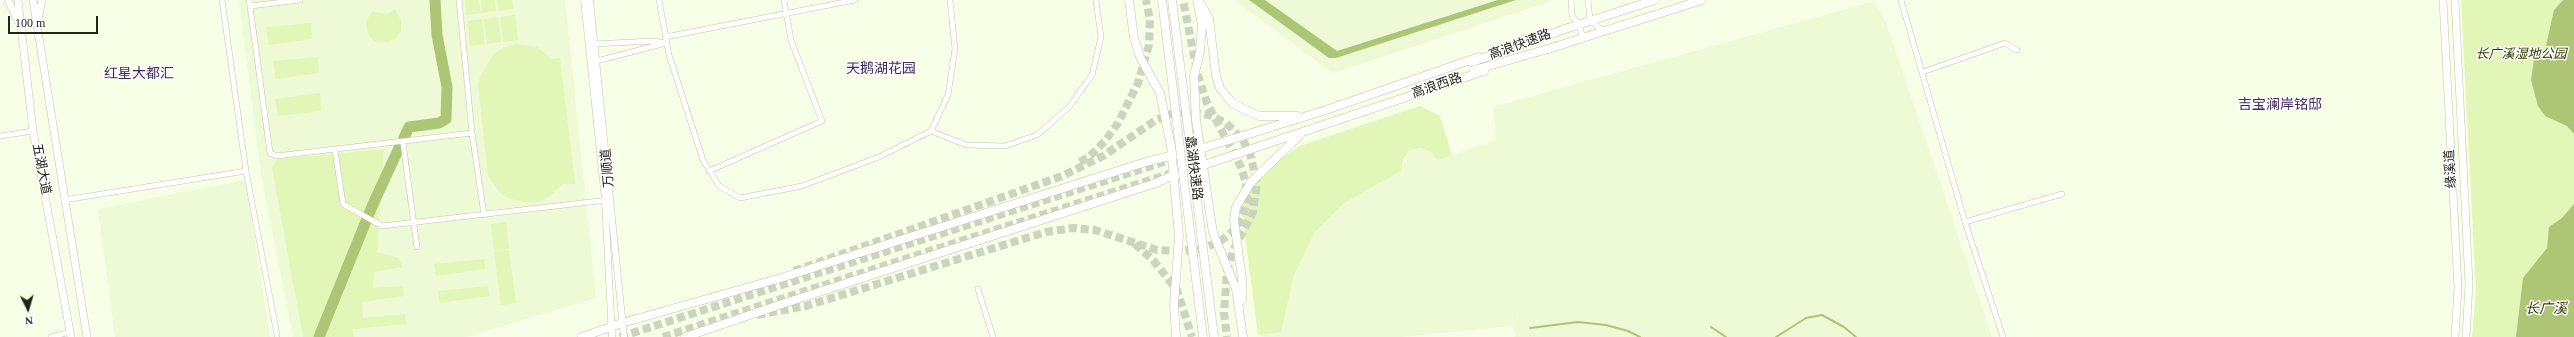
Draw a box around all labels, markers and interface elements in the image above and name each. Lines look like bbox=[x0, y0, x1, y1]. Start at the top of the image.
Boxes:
scale bar bbox=[10, 8, 100, 34]
text: 100 m bbox=[15, 16, 45, 30]
street label: 高浪快速路 bbox=[1487, 27, 1553, 63]
park label: 长广溪湿地公园 bbox=[2476, 47, 2566, 63]
district label: 天鹅湖花园 bbox=[846, 61, 916, 77]
district label: 红星大都汇 bbox=[104, 66, 174, 82]
street label: 高浪西路 bbox=[1410, 70, 1464, 102]
district label: 吉宝澜岸铭邸 bbox=[2238, 97, 2322, 113]
street label: 蠡湖快速路 bbox=[1181, 135, 1205, 201]
street label: 五湖大道 bbox=[28, 142, 54, 196]
street label: 万顺道 bbox=[599, 148, 617, 188]
street label: 缘溪道 bbox=[2442, 149, 2460, 189]
north arrow bbox=[8, 289, 48, 329]
water label: 长广溪 bbox=[2525, 301, 2567, 317]
text: N bbox=[25, 315, 34, 327]

